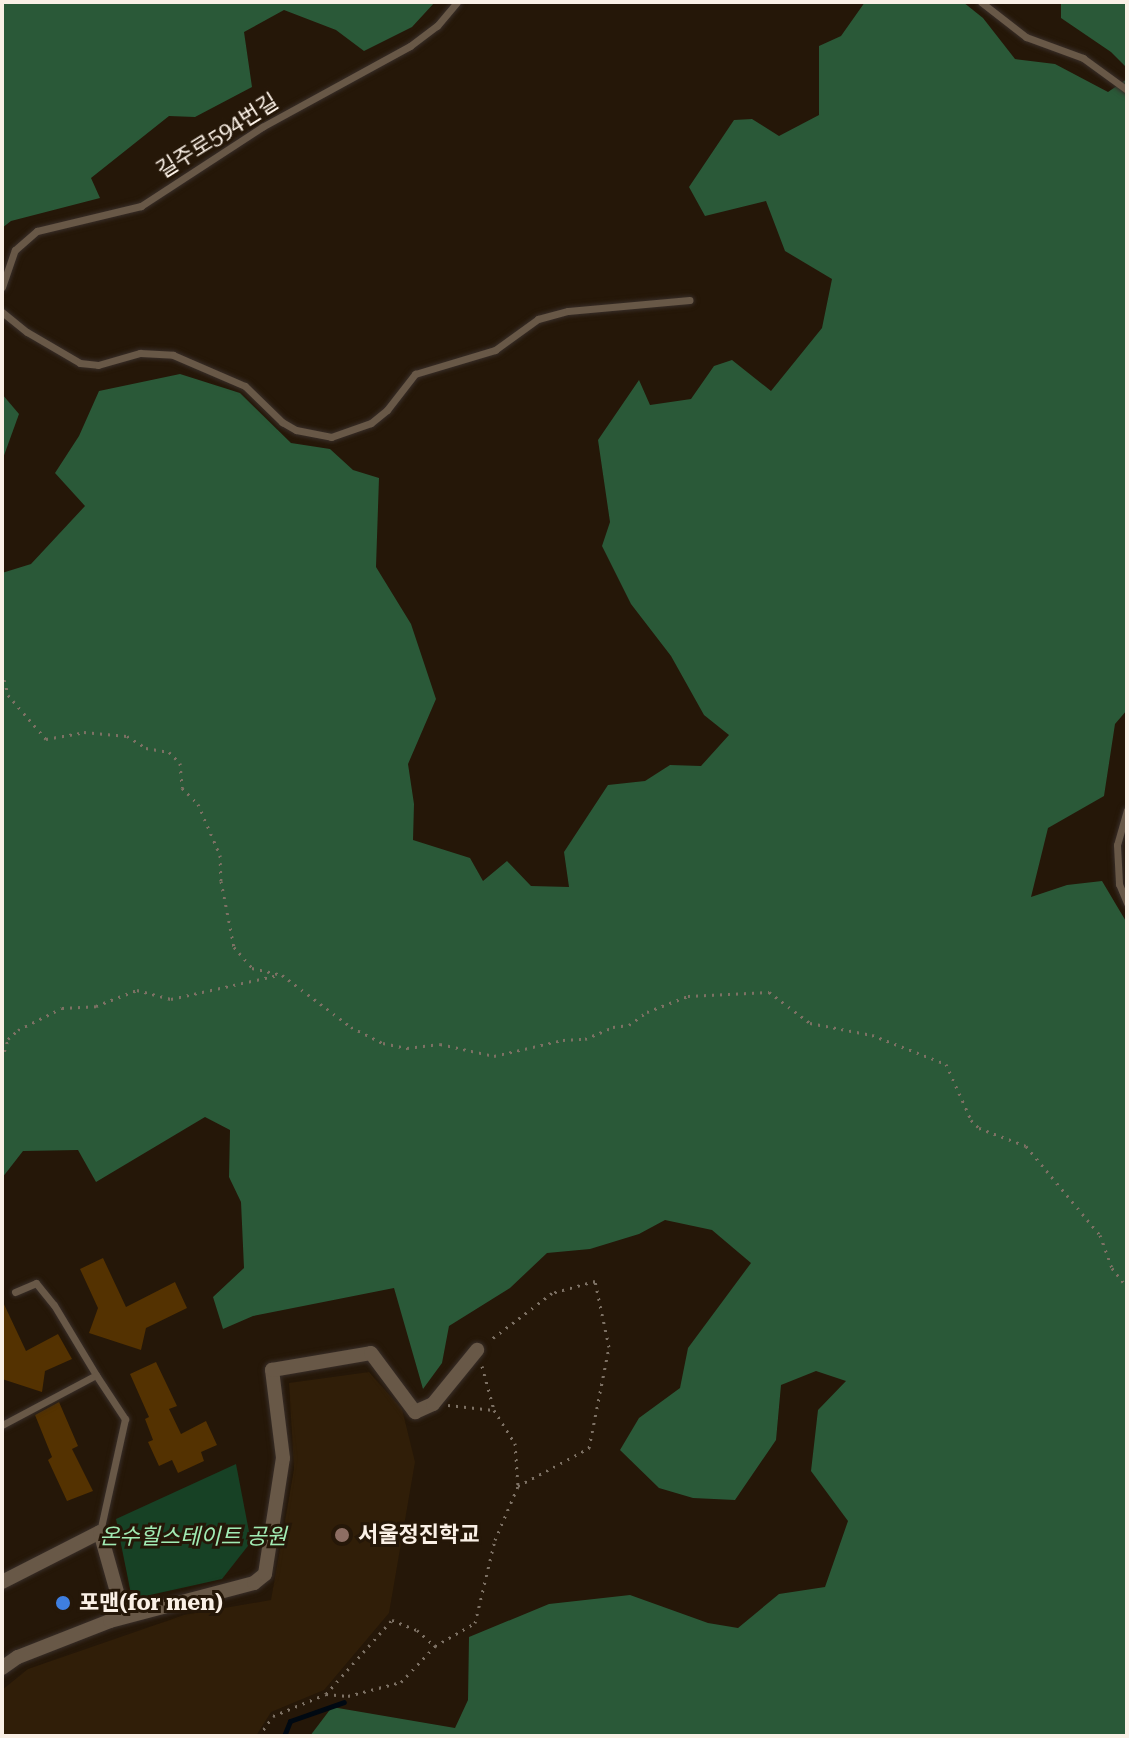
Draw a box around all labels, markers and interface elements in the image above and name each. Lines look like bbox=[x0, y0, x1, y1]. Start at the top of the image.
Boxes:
street label: 길주로594번길 bbox=[151, 88, 283, 184]
place label: 서울정진학교 bbox=[358, 1522, 479, 1548]
park label: 온수힐스테이트 공원 bbox=[99, 1524, 287, 1550]
marker: 서울정진학교 bbox=[333, 1526, 351, 1544]
place label: 포맨(for men) bbox=[79, 1590, 223, 1616]
marker: 포맨(for men) bbox=[54, 1594, 72, 1612]

